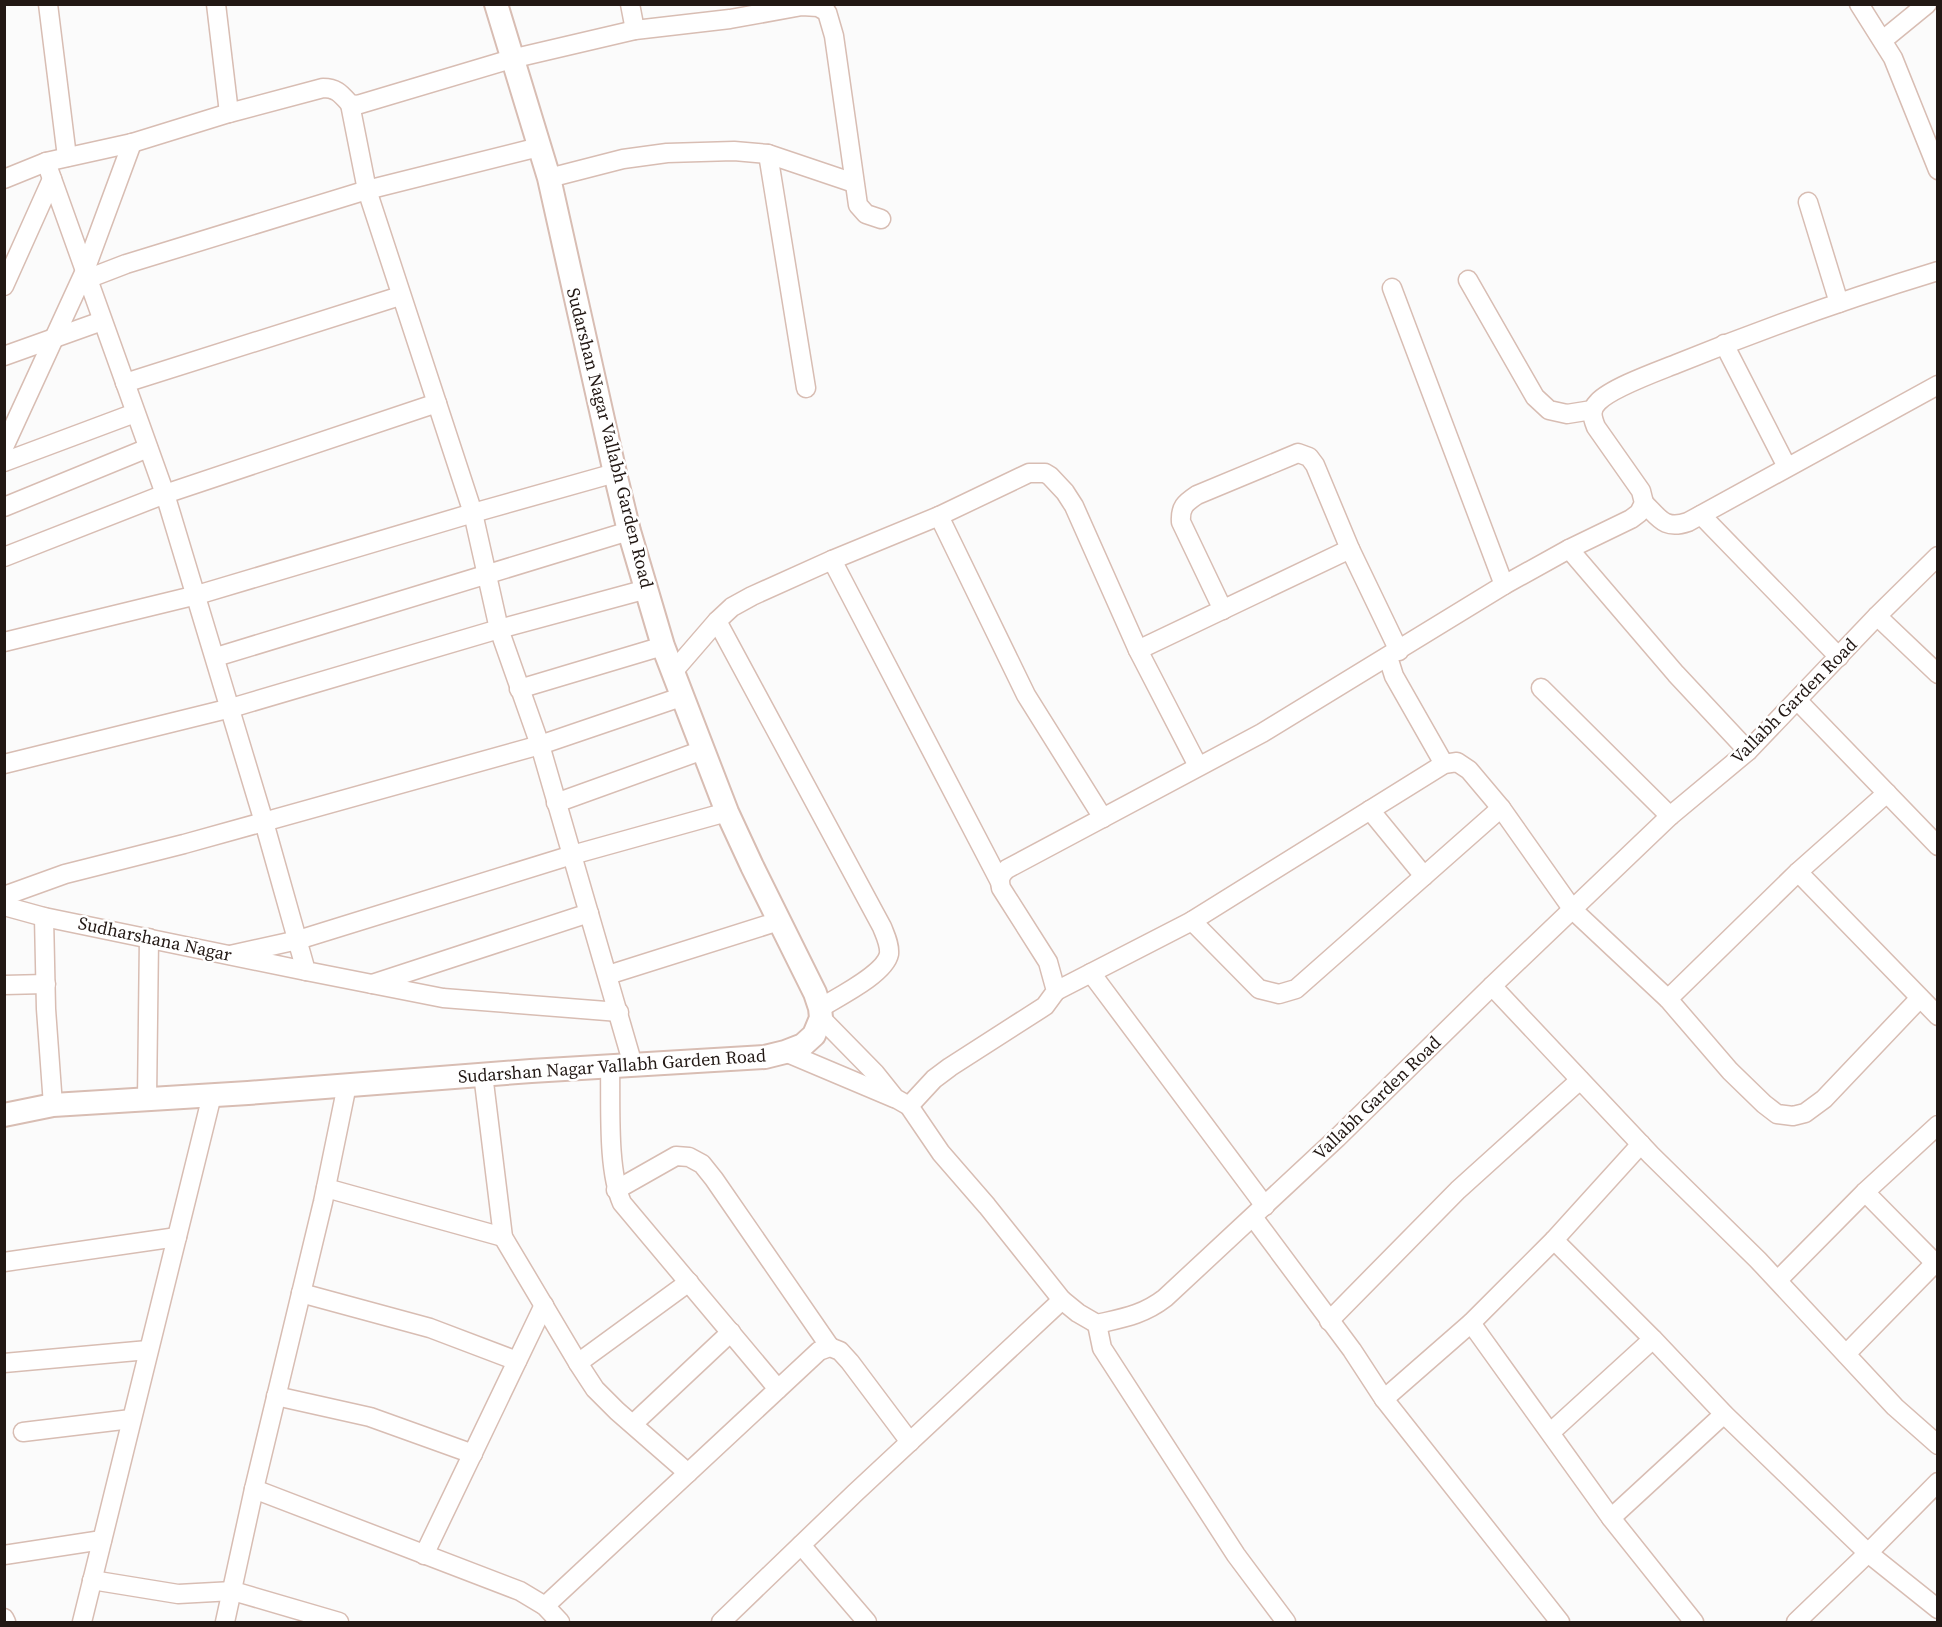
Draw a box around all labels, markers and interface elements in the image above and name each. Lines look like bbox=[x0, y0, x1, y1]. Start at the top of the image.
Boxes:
street label: Sudarshan Nagar Vallabh Garden Road bbox=[561, 285, 660, 591]
street label: Vallabh Garden Road bbox=[1725, 632, 1862, 769]
street label: Sudharshana Nagar bbox=[76, 910, 235, 967]
street label: Vallabh Garden Road bbox=[1307, 1030, 1446, 1165]
street label: Sudarshan Nagar Vallabh Garden Road bbox=[457, 1042, 767, 1089]

